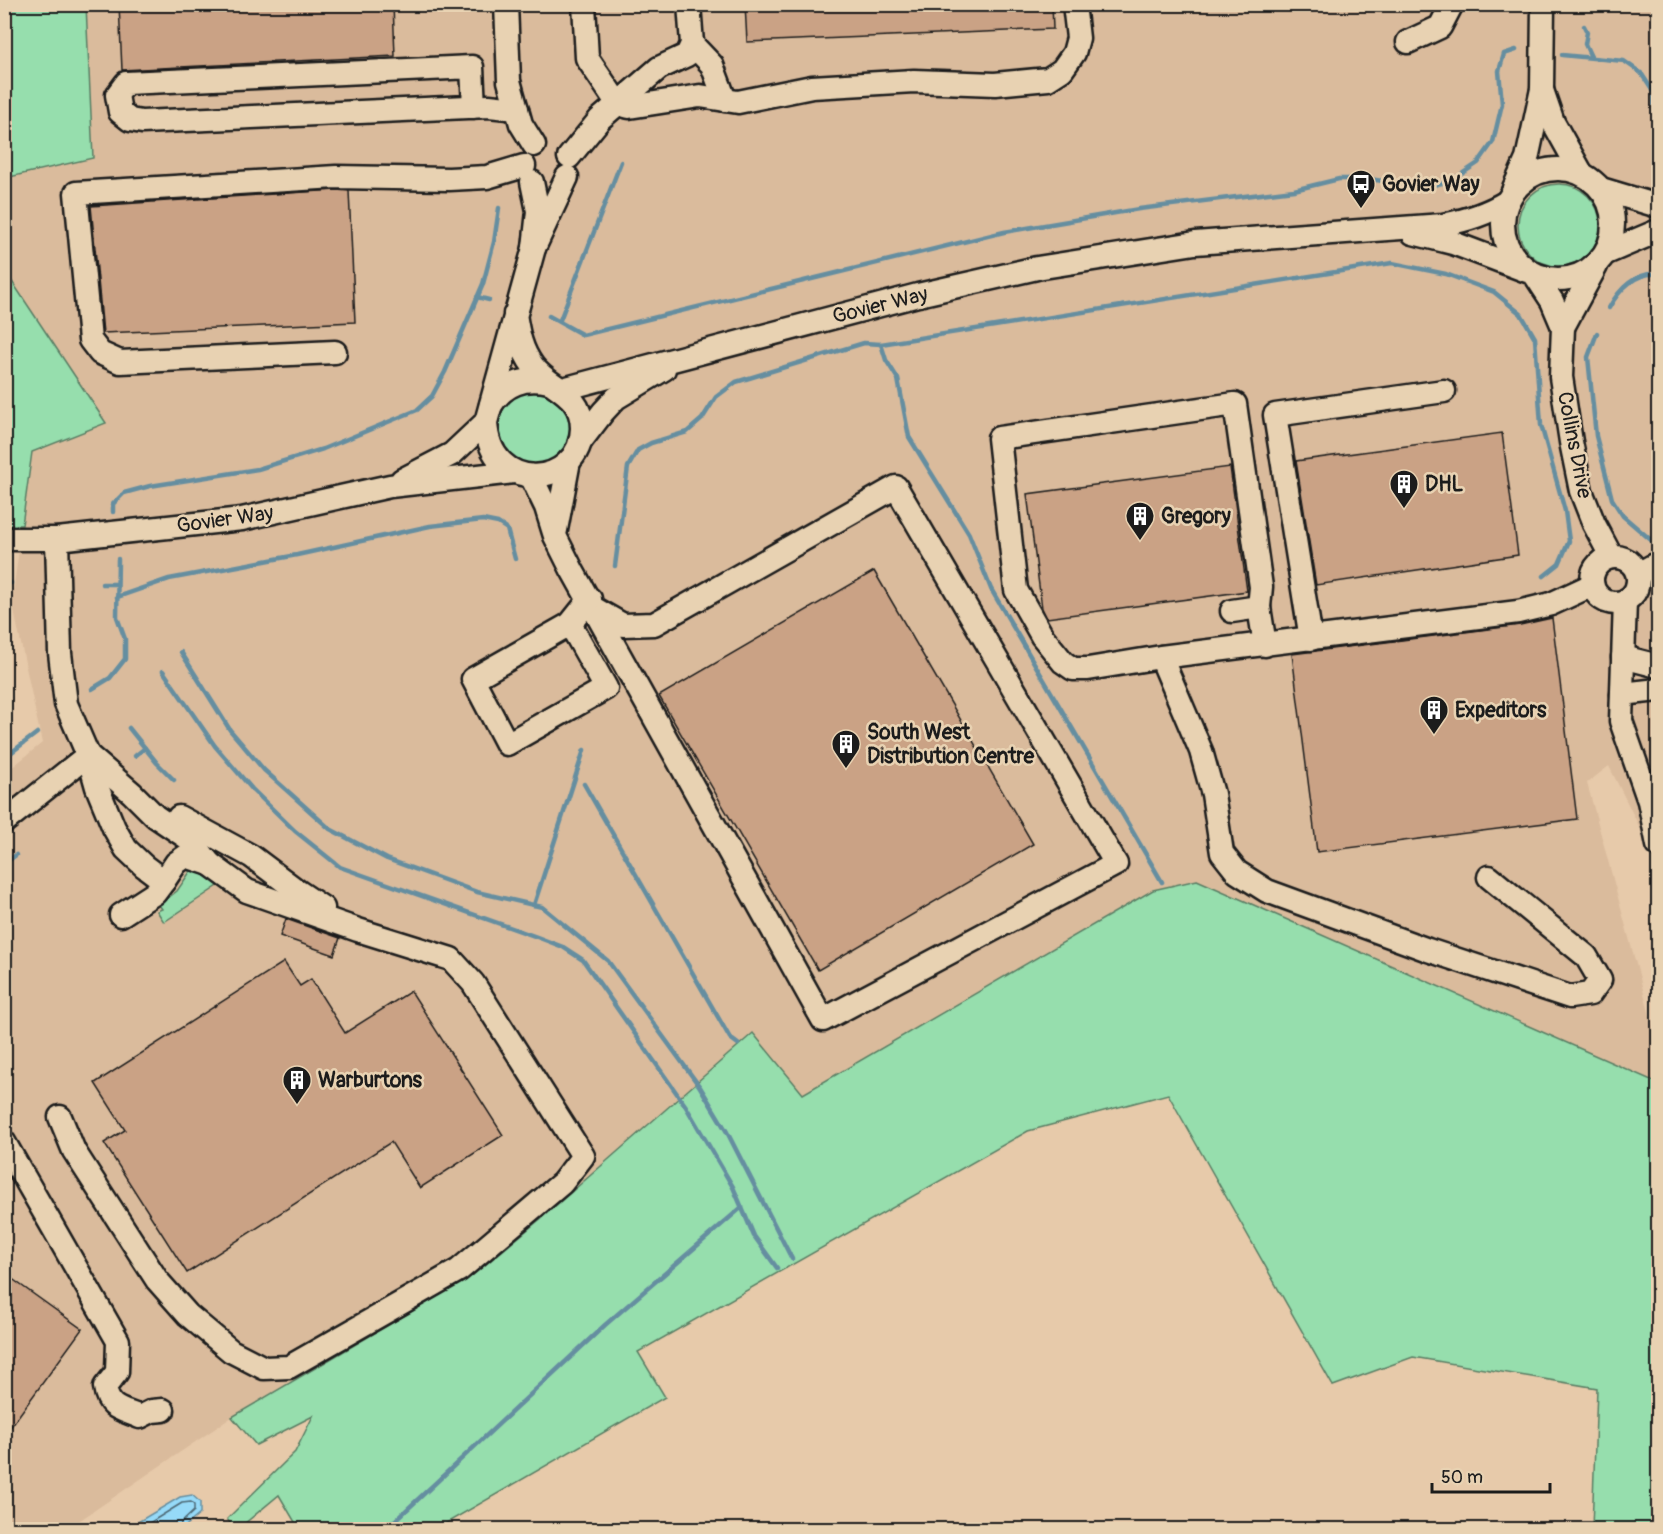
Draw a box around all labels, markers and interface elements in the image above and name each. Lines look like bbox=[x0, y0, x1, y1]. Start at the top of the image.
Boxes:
bus stop icon: Govier Way bbox=[1345, 168, 1377, 210]
place label: Govier Way bbox=[1382, 171, 1479, 198]
street label: Govier Way bbox=[830, 281, 931, 330]
street label: Collins Drive bbox=[1551, 390, 1598, 501]
building icon: DHL bbox=[1388, 468, 1420, 510]
place label: DHL bbox=[1425, 471, 1463, 498]
street label: Govier Way bbox=[175, 499, 275, 540]
building icon: Gregory bbox=[1124, 500, 1156, 542]
place label: Gregory bbox=[1161, 503, 1231, 530]
building icon: Expeditors bbox=[1418, 694, 1450, 736]
place label: Expeditors bbox=[1455, 697, 1547, 724]
place label: South West Distribution Centre bbox=[867, 719, 1035, 770]
building icon: South West Distribution Centre bbox=[830, 728, 862, 770]
building icon: Warburtons bbox=[281, 1064, 313, 1106]
place label: Warburtons bbox=[318, 1067, 423, 1094]
scale bar bbox=[1432, 1456, 1550, 1494]
text: 50 m bbox=[1441, 1466, 1483, 1489]

